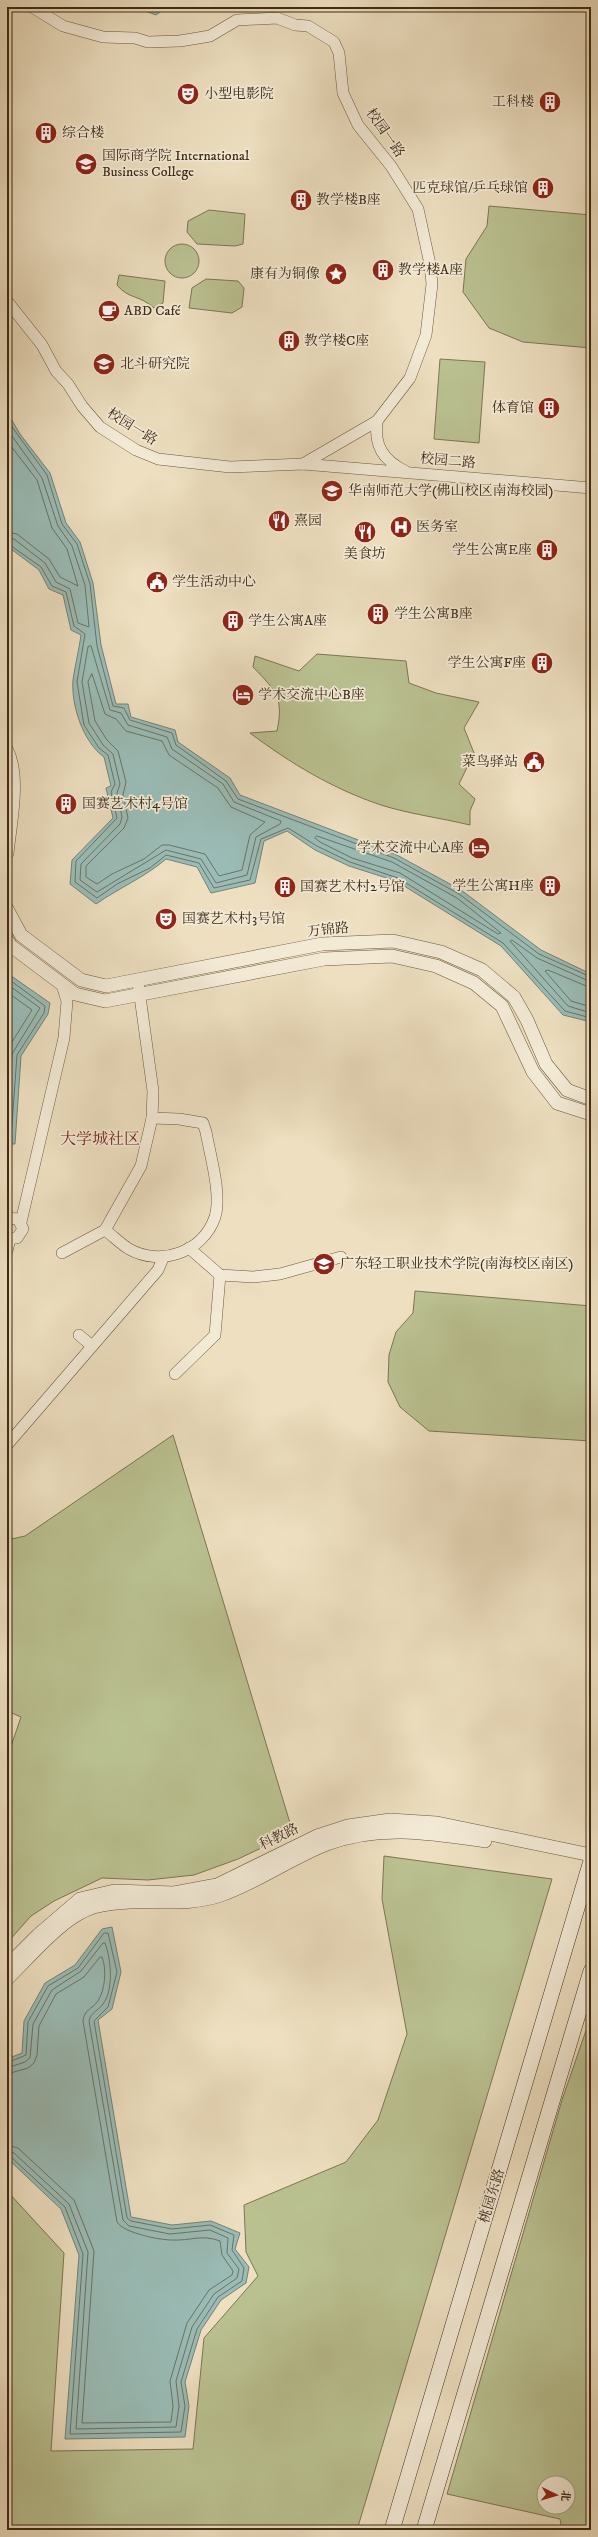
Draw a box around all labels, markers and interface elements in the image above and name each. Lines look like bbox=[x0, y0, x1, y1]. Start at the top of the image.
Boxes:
theatre icon: 小型电影院 bbox=[175, 81, 201, 107]
place label: 小型电影院 bbox=[204, 85, 274, 103]
building icon: 工科楼 bbox=[537, 89, 563, 115]
place label: 工科楼 bbox=[492, 93, 534, 111]
street label: 校园一路 bbox=[362, 105, 408, 161]
building icon: 综合楼 bbox=[33, 120, 59, 146]
place label: 综合楼 bbox=[62, 124, 104, 142]
place label: 国际商学院 International Business College bbox=[102, 147, 250, 181]
school or university icon: 国际商学院 International Business College bbox=[73, 151, 99, 177]
building icon: 匹克球馆/乒乓球馆 bbox=[530, 175, 556, 201]
place label: 匹克球馆/乒乓球馆 bbox=[412, 179, 528, 197]
building icon: 教学楼B座 bbox=[288, 187, 314, 213]
place label: 教学楼B座 bbox=[316, 191, 381, 209]
building icon: 教学楼A座 bbox=[370, 257, 396, 283]
place icon: 康有为铜像 bbox=[323, 261, 349, 287]
place label: 教学楼A座 bbox=[398, 261, 463, 279]
place label: 康有为铜像 bbox=[250, 265, 320, 283]
cafe icon: ABD Café bbox=[96, 298, 122, 324]
place label: ABD Café bbox=[124, 302, 181, 320]
building icon: 教学楼C座 bbox=[276, 328, 302, 354]
place label: 教学楼C座 bbox=[304, 332, 369, 350]
school or university icon: 北斗研究院 bbox=[91, 351, 117, 377]
place label: 北斗研究院 bbox=[120, 355, 190, 373]
building icon: 体育馆 bbox=[536, 395, 562, 421]
place label: 体育馆 bbox=[492, 399, 534, 417]
street label: 校园一路 bbox=[103, 405, 161, 449]
street label: 校园二路 bbox=[419, 450, 477, 472]
school or university icon: 华南师范大学(佛山校区南海校园) bbox=[319, 478, 345, 504]
place label: 华南师范大学(佛山校区南海校园) bbox=[348, 482, 554, 500]
restaurant icon: 熹园 bbox=[266, 508, 292, 534]
place label: 熹园 bbox=[294, 512, 322, 530]
hospital icon: 医务室 bbox=[388, 514, 414, 540]
place label: 医务室 bbox=[416, 518, 458, 536]
restaurant icon: 美食坊 bbox=[352, 519, 378, 545]
building icon: 学生公寓E座 bbox=[534, 537, 560, 563]
place label: 学生公寓E座 bbox=[452, 541, 532, 559]
place label: 美食坊 bbox=[344, 545, 386, 563]
public building icon: 学生活动中心 bbox=[144, 569, 170, 595]
place label: 学生活动中心 bbox=[172, 573, 256, 591]
building icon: 学生公寓B座 bbox=[365, 601, 391, 627]
place label: 学生公寓B座 bbox=[394, 605, 473, 623]
building icon: 学生公寓A座 bbox=[220, 608, 246, 634]
place label: 学生公寓A座 bbox=[248, 612, 327, 630]
building icon: 学生公寓F座 bbox=[529, 650, 555, 676]
place label: 学生公寓F座 bbox=[447, 654, 526, 672]
hotel icon: 学术交流中心B座 bbox=[230, 682, 256, 708]
place label: 学术交流中心B座 bbox=[258, 686, 365, 704]
public building icon: 菜鸟驿站 bbox=[521, 749, 547, 775]
place label: 菜鸟驿站 bbox=[462, 753, 518, 771]
building icon: 国赛艺术村4号馆 bbox=[53, 791, 79, 817]
place label: 国赛艺术村4号馆 bbox=[82, 795, 188, 813]
hotel icon: 学术交流中心A座 bbox=[466, 835, 492, 861]
place label: 学术交流中心A座 bbox=[357, 839, 464, 857]
building icon: 学生公寓H座 bbox=[537, 873, 563, 899]
building icon: 国赛艺术村2号馆 bbox=[272, 874, 298, 900]
place label: 学生公寓H座 bbox=[452, 877, 534, 895]
place label: 国赛艺术村2号馆 bbox=[300, 878, 405, 896]
theatre icon: 国赛艺术村3号馆 bbox=[153, 906, 179, 932]
place label: 国赛艺术村3号馆 bbox=[182, 910, 285, 928]
street label: 万锦路 bbox=[306, 919, 350, 941]
district label: 大学城社区 bbox=[60, 1129, 140, 1149]
school or university icon: 广东轻工职业技术学院(南海校区南区) bbox=[311, 1251, 337, 1277]
place label: 广东轻工职业技术学院(南海校区南区) bbox=[340, 1255, 574, 1273]
street label: 科教路 bbox=[256, 1820, 302, 1854]
street label: 桃园东路 bbox=[475, 2167, 509, 2225]
north arrow bbox=[536, 2475, 576, 2515]
text: 北 bbox=[558, 2490, 572, 2502]

